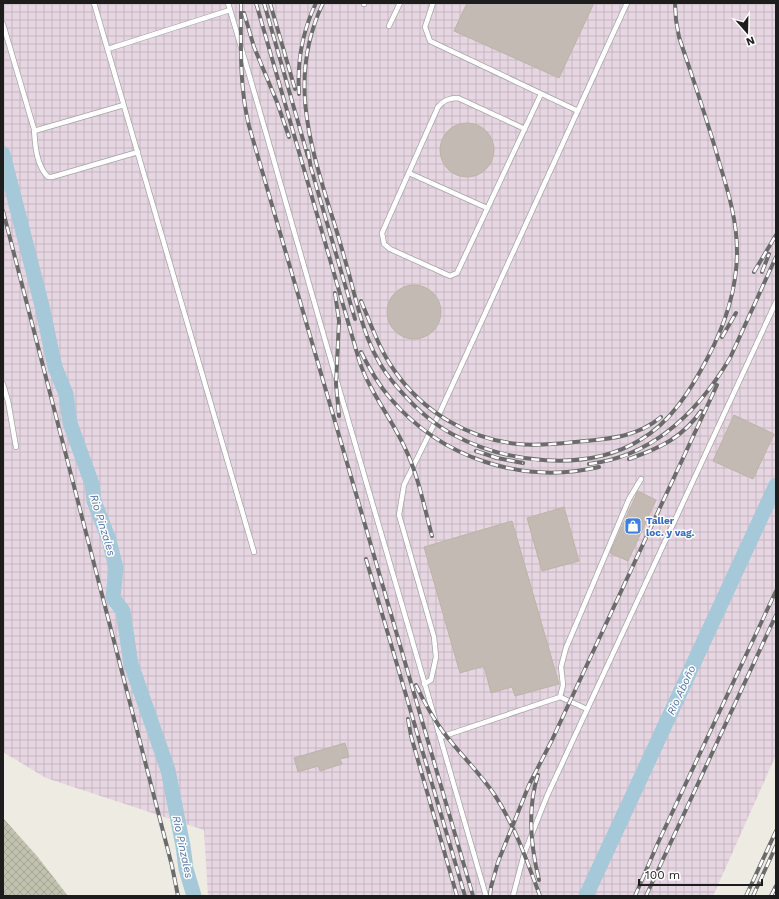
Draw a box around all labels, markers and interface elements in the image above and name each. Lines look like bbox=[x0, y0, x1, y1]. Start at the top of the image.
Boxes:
north arrow bbox=[727, 12, 767, 52]
text: N bbox=[744, 33, 756, 48]
water label: Rio Pinzales bbox=[87, 493, 118, 558]
place label: Taller loc. y vag. bbox=[646, 515, 695, 538]
shop icon: Taller loc. y vag. bbox=[623, 516, 643, 536]
water label: Rio Aboño bbox=[664, 663, 699, 717]
water label: Rio Pinzales bbox=[170, 815, 196, 880]
scale bar bbox=[639, 861, 762, 887]
text: 100 m bbox=[645, 868, 680, 882]

